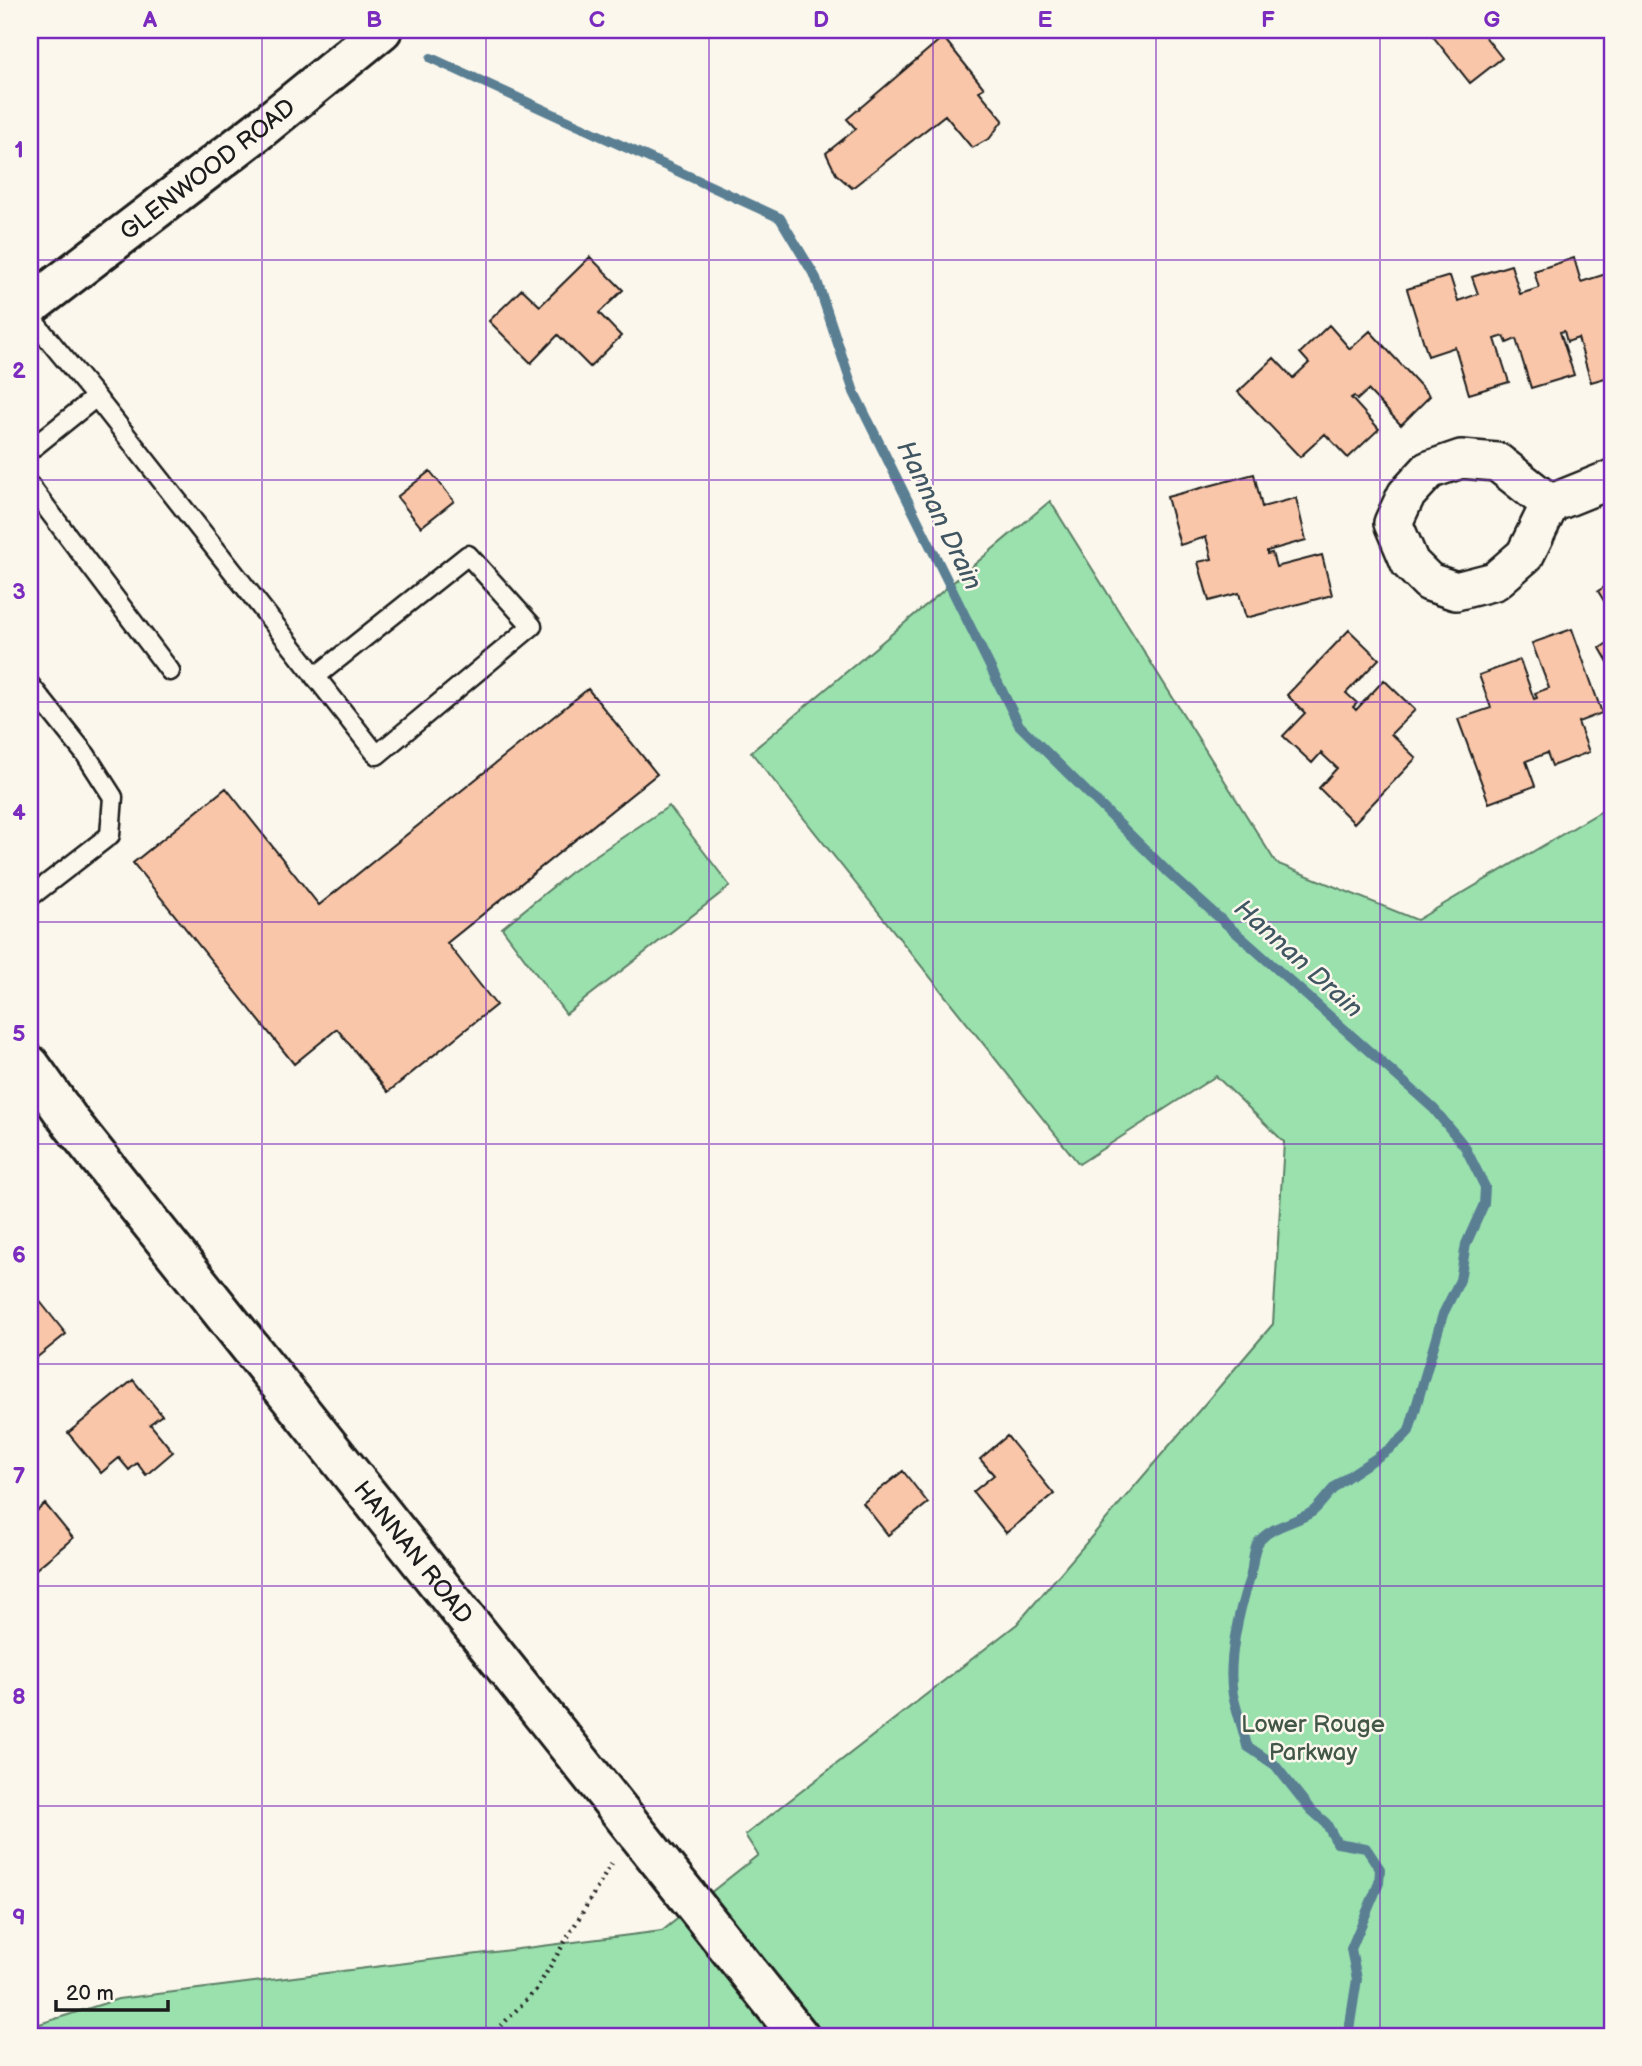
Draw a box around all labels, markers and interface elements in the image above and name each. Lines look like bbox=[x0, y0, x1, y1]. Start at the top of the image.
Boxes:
text: A bbox=[142, 6, 158, 34]
text: B bbox=[366, 6, 382, 34]
text: C bbox=[589, 6, 605, 34]
text: D bbox=[813, 6, 829, 34]
text: E bbox=[1038, 6, 1053, 34]
text: F bbox=[1261, 6, 1275, 34]
text: G bbox=[1484, 6, 1501, 34]
street label: GLENWOOD ROAD bbox=[114, 93, 301, 247]
text: 1 bbox=[14, 136, 24, 164]
text: 2 bbox=[12, 357, 26, 385]
water label: Hannan Drain bbox=[889, 436, 988, 595]
text: 3 bbox=[12, 578, 26, 606]
text: 4 bbox=[12, 799, 26, 827]
water label: Hannan Drain bbox=[1227, 893, 1369, 1025]
text: 5 bbox=[12, 1020, 26, 1048]
text: 6 bbox=[12, 1241, 26, 1269]
text: 7 bbox=[13, 1462, 26, 1490]
street label: HANNAN ROAD bbox=[347, 1475, 479, 1630]
text: 8 bbox=[12, 1683, 26, 1711]
park label: Lower Rouge Parkway bbox=[1241, 1710, 1385, 1767]
text: 9 bbox=[12, 1904, 26, 1932]
scale bar bbox=[56, 1968, 168, 2012]
text: 20 m bbox=[66, 1981, 114, 2006]

